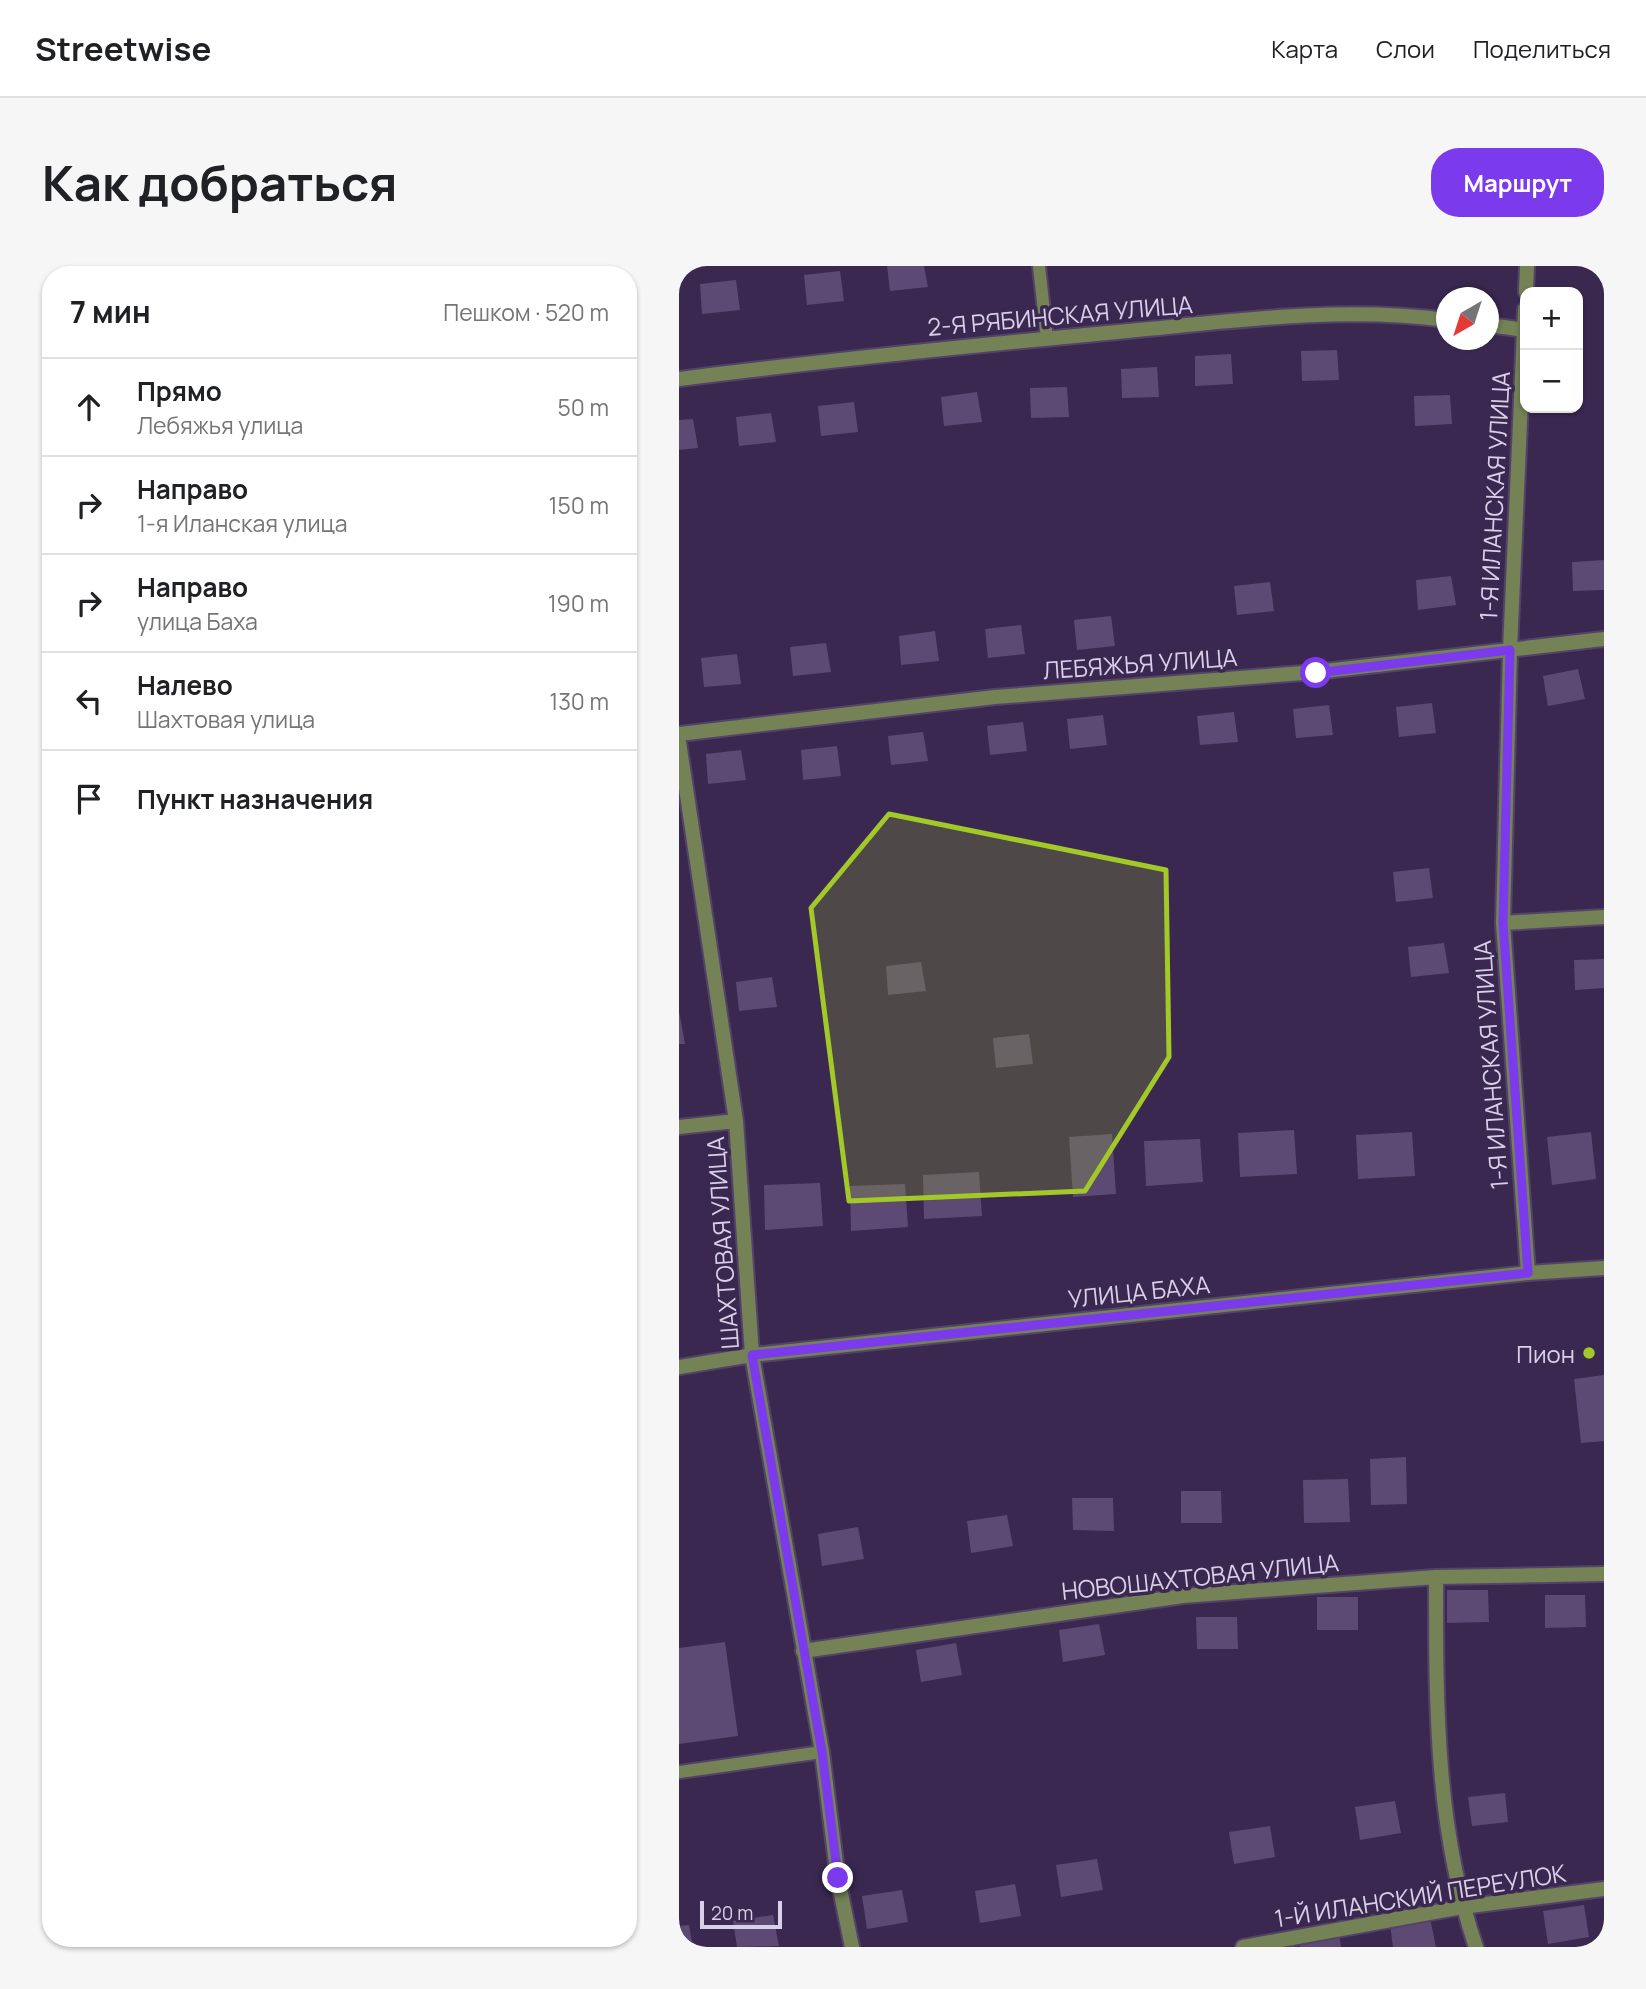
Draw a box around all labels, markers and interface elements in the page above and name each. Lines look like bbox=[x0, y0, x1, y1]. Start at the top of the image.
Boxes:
text: Streetwise bbox=[35, 26, 211, 71]
text: Карта bbox=[1271, 32, 1338, 65]
text: Слои bbox=[1376, 32, 1435, 65]
text: Поделиться bbox=[1473, 32, 1611, 65]
button: Маршрут bbox=[1431, 148, 1604, 217]
text: Как добраться bbox=[42, 149, 397, 216]
street label: 2-Я РЯБИНСКАЯ УЛИЦА bbox=[926, 287, 1194, 343]
north arrow bbox=[1436, 287, 1499, 350]
map controls bbox=[1520, 287, 1583, 413]
button: + bbox=[1520, 287, 1583, 350]
text: 7 мин bbox=[70, 291, 151, 332]
text: Пешком · 520 m bbox=[443, 296, 609, 328]
button: − bbox=[1520, 350, 1583, 413]
street label: 1-Я ИЛАНСКАЯ УЛИЦА bbox=[1471, 370, 1517, 622]
text: Прямо bbox=[137, 373, 222, 409]
icon: ahead bbox=[70, 388, 108, 426]
text: 50 m bbox=[558, 391, 609, 423]
text: Лебяжья улица bbox=[137, 409, 303, 441]
text: Направо bbox=[137, 471, 248, 507]
icon: right bbox=[70, 486, 108, 524]
text: 150 m bbox=[549, 489, 609, 521]
text: 1-я Иланская улица bbox=[137, 507, 347, 539]
text: Направо bbox=[137, 569, 248, 605]
icon: right bbox=[70, 584, 108, 622]
text: 190 m bbox=[548, 587, 609, 619]
text: улица Баха bbox=[137, 605, 258, 637]
street label: ЛЕБЯЖЬЯ УЛИЦА bbox=[1042, 640, 1238, 686]
route start bbox=[1300, 657, 1331, 688]
text: Налево bbox=[137, 667, 233, 703]
icon: left bbox=[70, 682, 108, 720]
text: 130 m bbox=[549, 685, 609, 717]
text: Шахтовая улица bbox=[137, 703, 315, 735]
icon: arrive bbox=[70, 780, 108, 818]
text: Пункт назначения bbox=[137, 781, 373, 817]
street label: 1-Я ИЛАНСКАЯ УЛИЦА bbox=[1465, 939, 1515, 1191]
street label: ШАХТОВАЯ УЛИЦА bbox=[698, 1136, 746, 1350]
street label: УЛИЦА БАХА bbox=[1066, 1267, 1212, 1315]
place label: Пион bbox=[1516, 1337, 1575, 1370]
marker: Пион bbox=[1581, 1345, 1597, 1361]
street label: НОВОШАХТОВАЯ УЛИЦА bbox=[1060, 1545, 1340, 1607]
street label: 1-Й ИЛАНСКИЙ ПЕРЕУЛОК bbox=[1272, 1856, 1569, 1934]
route end bbox=[822, 1862, 853, 1893]
scale bar bbox=[700, 1898, 782, 1930]
text: 20 m bbox=[711, 1900, 753, 1926]

